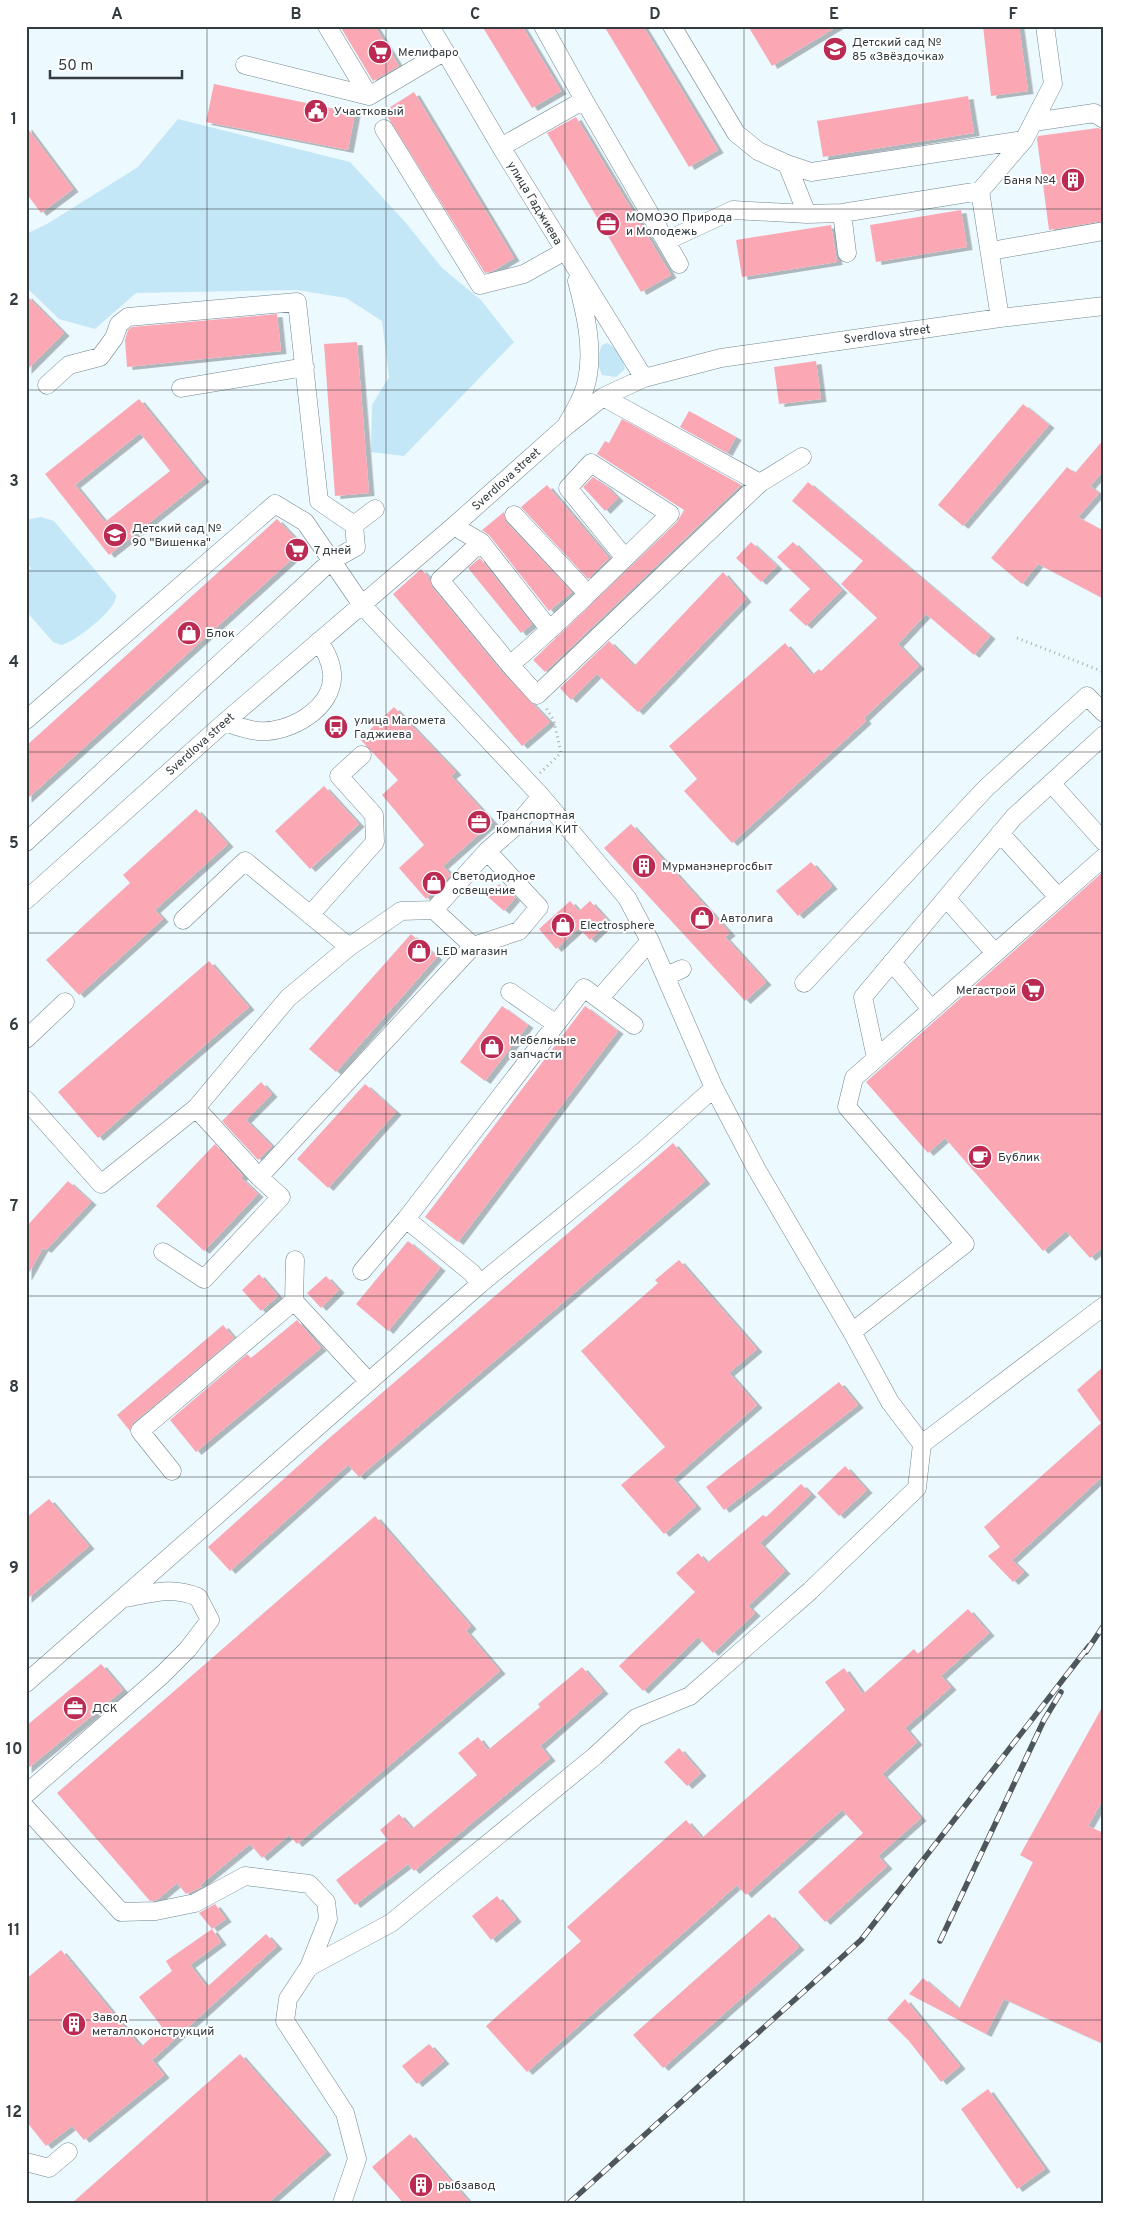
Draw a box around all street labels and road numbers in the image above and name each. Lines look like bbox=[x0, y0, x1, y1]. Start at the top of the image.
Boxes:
street label: улица Гаджиева bbox=[503, 159, 565, 248]
street label: Sverdlova street bbox=[843, 322, 931, 348]
street label: Sverdlova street bbox=[469, 445, 544, 515]
street label: Sverdlova street bbox=[163, 710, 238, 780]

